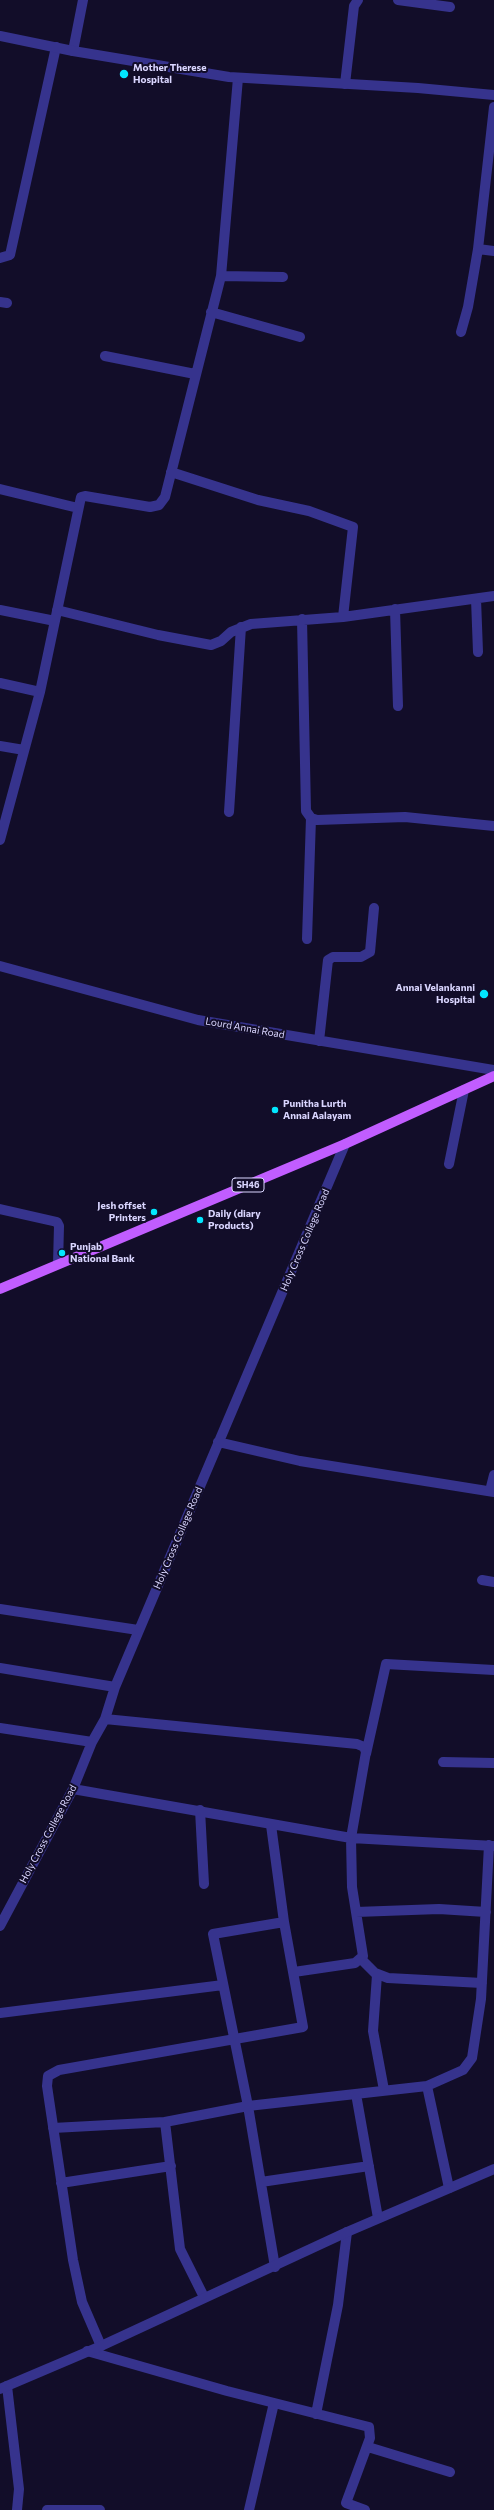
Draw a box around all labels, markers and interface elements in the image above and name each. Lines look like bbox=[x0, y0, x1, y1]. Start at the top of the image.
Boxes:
place label: Mother Therese Hospital bbox=[133, 62, 207, 86]
marker: Mother Therese Hospital bbox=[118, 68, 130, 80]
place label: Annai Velankanni Hospital bbox=[395, 982, 475, 1006]
marker: Annai Velankanni Hospital bbox=[478, 988, 490, 1000]
street label: Lourd Annai Road bbox=[204, 1015, 286, 1041]
place label: Punitha Lurth Annai Aalayam bbox=[283, 1098, 351, 1122]
marker: Punitha Lurth Annai Aalayam bbox=[270, 1105, 280, 1115]
road number: SH46 bbox=[232, 1178, 264, 1192]
street label: Holy Cross College Road bbox=[278, 1187, 332, 1293]
place label: Jesh offset Printers bbox=[97, 1200, 146, 1224]
marker: Jesh offset Printers bbox=[149, 1207, 159, 1217]
place label: Daily (diary Products) bbox=[208, 1208, 261, 1232]
marker: Daily (diary Products) bbox=[195, 1215, 205, 1225]
place label: Punjab National Bank bbox=[70, 1241, 135, 1264]
marker: Punjab National Bank bbox=[57, 1248, 67, 1258]
street label: Holy Cross College Road bbox=[151, 1485, 205, 1591]
street label: Holy Cross College Road bbox=[17, 1783, 79, 1885]

